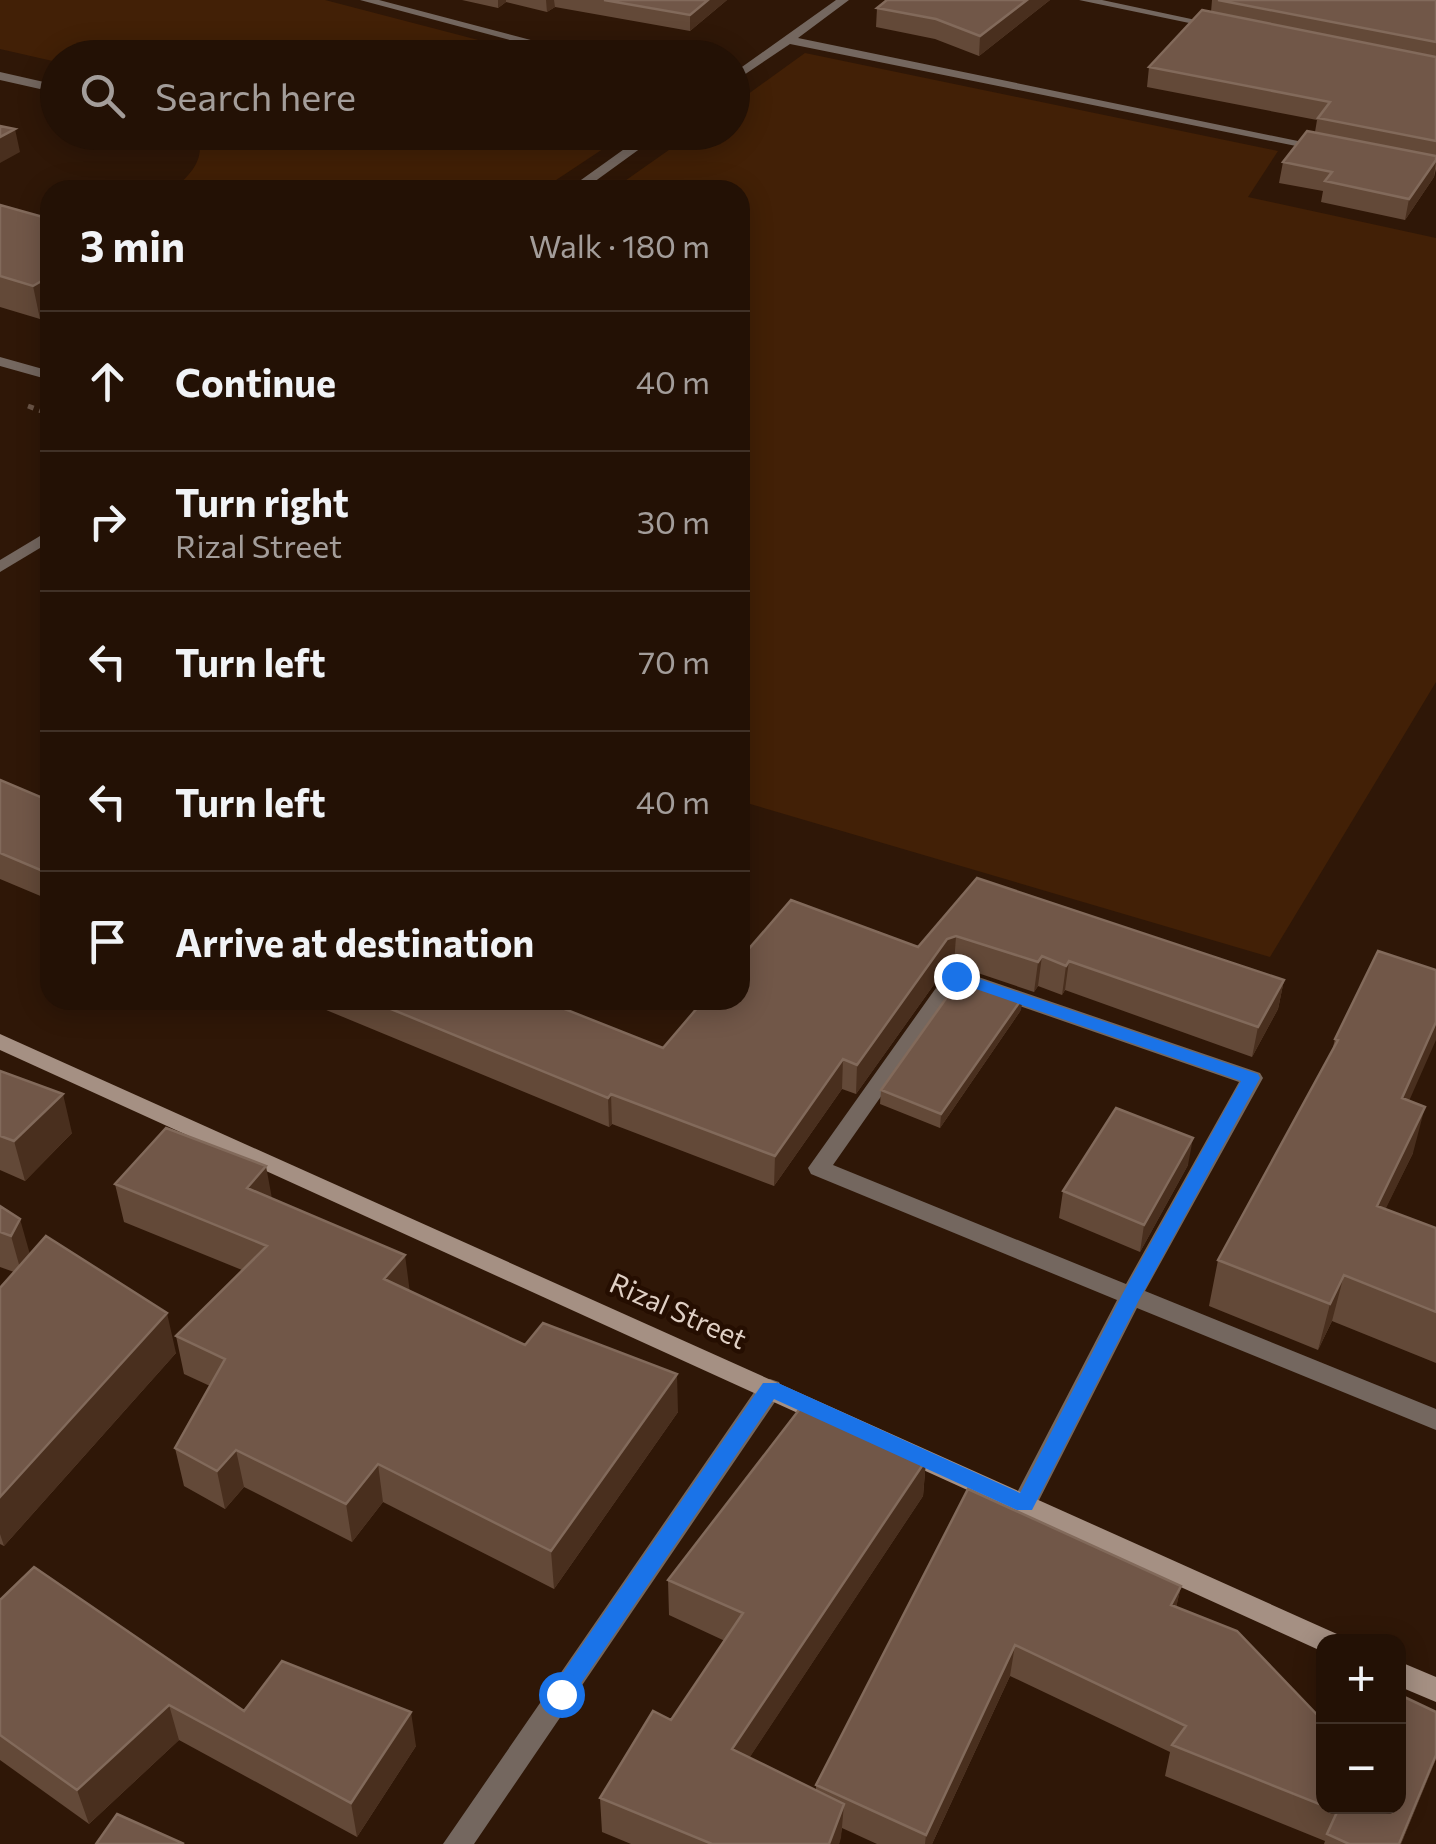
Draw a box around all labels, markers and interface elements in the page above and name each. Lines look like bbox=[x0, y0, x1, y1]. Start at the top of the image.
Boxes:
search box bbox=[40, 40, 750, 150]
icon: search bbox=[75, 68, 130, 123]
text: Search here bbox=[155, 72, 356, 119]
text: 3 min bbox=[80, 219, 185, 271]
text: Walk · 180 m bbox=[529, 225, 710, 265]
icon: ahead bbox=[80, 354, 135, 409]
text: Continue bbox=[175, 358, 336, 405]
text: 40 m bbox=[636, 361, 710, 401]
text: Turn right bbox=[175, 478, 349, 525]
icon: right bbox=[80, 494, 135, 549]
text: 30 m bbox=[637, 501, 710, 541]
text: Rizal Street bbox=[175, 525, 342, 565]
icon: left bbox=[80, 634, 135, 689]
text: Turn left bbox=[175, 638, 326, 685]
text: 70 m bbox=[638, 641, 710, 681]
icon: left bbox=[80, 774, 135, 829]
text: Turn left bbox=[175, 778, 326, 825]
text: 40 m bbox=[636, 781, 710, 821]
icon: arrive bbox=[80, 914, 135, 969]
text: Arrive at destination bbox=[175, 918, 534, 965]
route end bbox=[934, 954, 980, 1000]
street label: Rizal Street bbox=[605, 1265, 752, 1355]
map controls bbox=[1316, 1634, 1406, 1814]
button: + bbox=[1316, 1634, 1406, 1724]
route start bbox=[539, 1672, 585, 1718]
button: − bbox=[1316, 1724, 1406, 1814]

